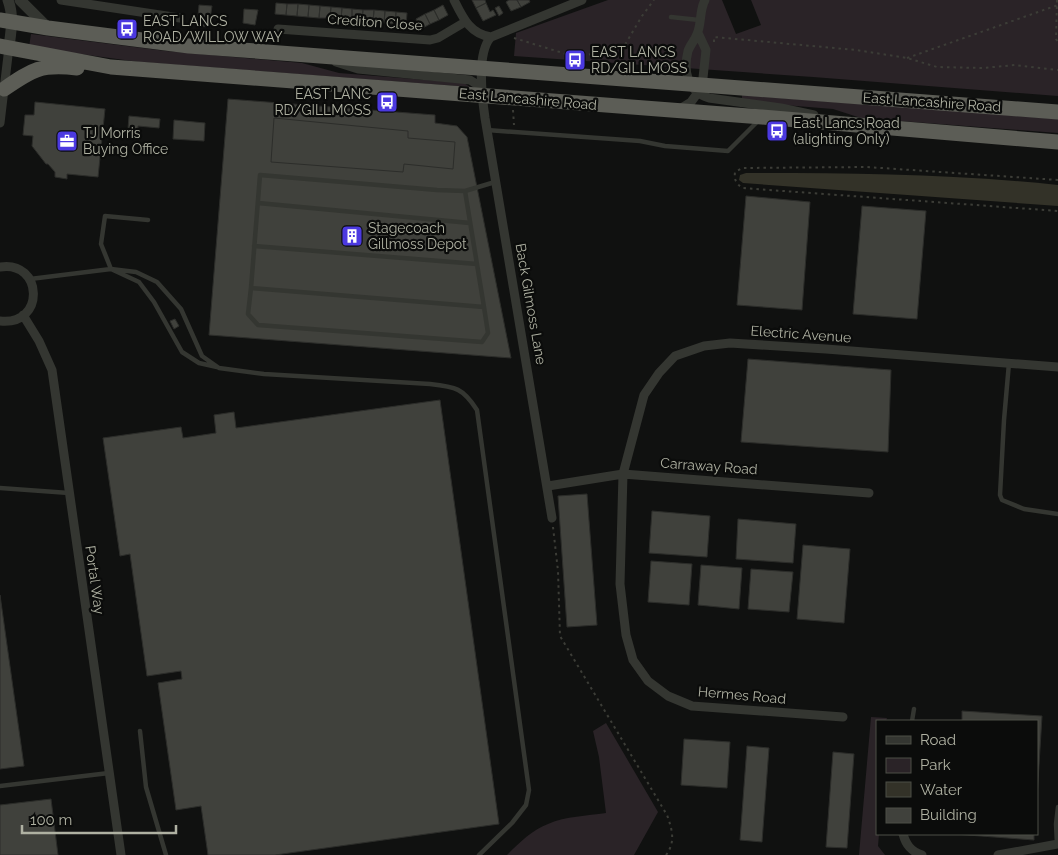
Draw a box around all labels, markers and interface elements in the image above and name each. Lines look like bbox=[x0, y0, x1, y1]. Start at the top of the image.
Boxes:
street label: Crediton Close bbox=[327, 11, 423, 33]
place label: EAST LANCS ROAD/WILLOW WAY bbox=[143, 13, 283, 45]
bus stop icon: EAST LANCS ROAD/WILLOW WAY bbox=[115, 17, 139, 41]
place label: EAST LANCS RD/GILLMOSS bbox=[591, 44, 688, 76]
bus stop icon: EAST LANCS RD/GILLMOSS bbox=[563, 48, 587, 72]
street label: East Lancashire Road bbox=[458, 85, 598, 113]
place label: EAST LANC RD/GILLMOSS bbox=[274, 86, 371, 118]
street label: East Lancashire Road bbox=[862, 89, 1002, 115]
bus stop icon: EAST LANC RD/GILLMOSS bbox=[375, 90, 399, 114]
place label: East Lancs Road (alighting Only) bbox=[793, 115, 900, 147]
bus stop icon: East Lancs Road (alighting Only) bbox=[765, 119, 789, 143]
place label: TJ Morris Buying Office bbox=[83, 125, 168, 157]
office icon: TJ Morris Buying Office bbox=[55, 129, 79, 153]
place label: Stagecoach Gillmoss Depot bbox=[368, 220, 467, 252]
building icon: Stagecoach Gillmoss Depot bbox=[340, 224, 364, 248]
street label: Back Gilmoss Lane bbox=[512, 242, 550, 366]
street label: Electric Avenue bbox=[750, 323, 852, 345]
street label: Carraway Road bbox=[660, 455, 758, 477]
street label: Portal Way bbox=[82, 544, 108, 616]
street label: Hermes Road bbox=[697, 683, 787, 707]
legend bbox=[876, 720, 1038, 835]
text: Road bbox=[920, 731, 956, 749]
text: Park bbox=[920, 756, 951, 774]
text: Water bbox=[920, 781, 963, 799]
scale bar bbox=[22, 802, 176, 834]
text: Building bbox=[920, 806, 977, 824]
text: 100 m bbox=[30, 811, 72, 829]

